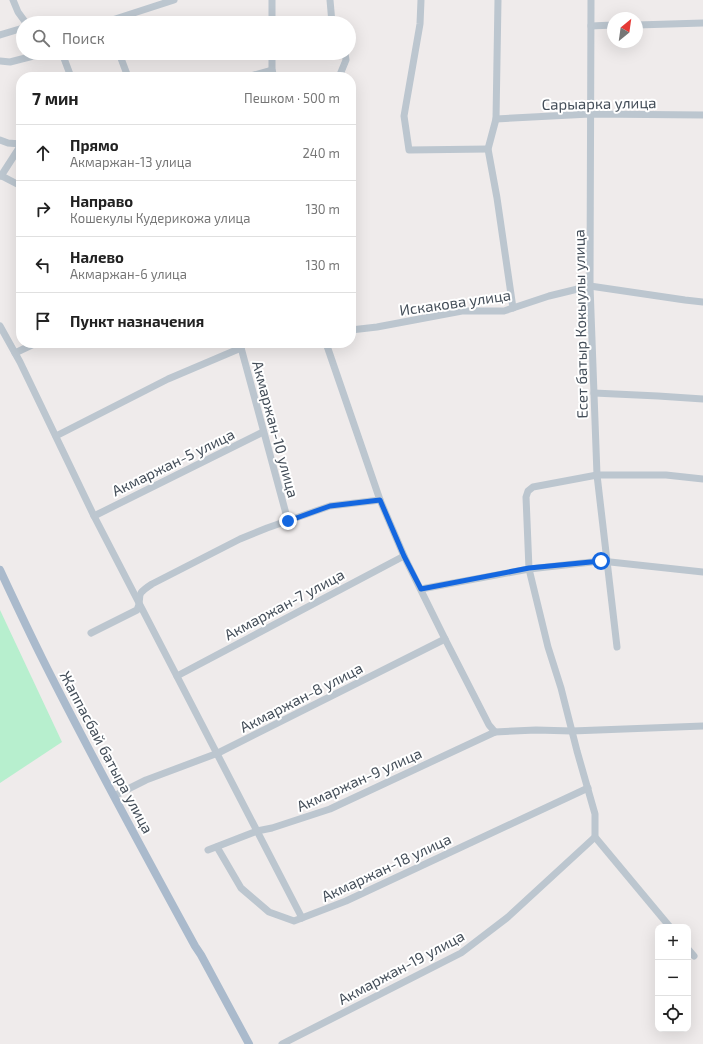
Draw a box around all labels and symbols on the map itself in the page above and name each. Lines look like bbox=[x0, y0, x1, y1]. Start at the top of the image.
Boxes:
north arrow bbox=[607, 12, 643, 48]
street label: Сарыарка улица bbox=[541, 93, 657, 114]
street label: Есет батыр Кокыулы улица bbox=[569, 229, 592, 419]
street label: Искакова улица bbox=[398, 285, 512, 320]
street label: Акмаржан-10 улица bbox=[248, 359, 303, 500]
street label: Акмаржан-5 улица bbox=[109, 424, 238, 500]
route end bbox=[279, 512, 297, 530]
route start bbox=[592, 552, 610, 570]
street label: Акмаржан-7 улица bbox=[221, 565, 348, 644]
street label: Акмаржан-8 улица bbox=[237, 658, 366, 737]
street label: Жаппасбай батыра улица bbox=[56, 668, 157, 837]
street label: Акмаржан-9 улица bbox=[294, 743, 425, 816]
street label: Акмаржан-18 улица bbox=[318, 829, 454, 906]
street label: Акмаржан-19 улица bbox=[335, 926, 468, 1009]

